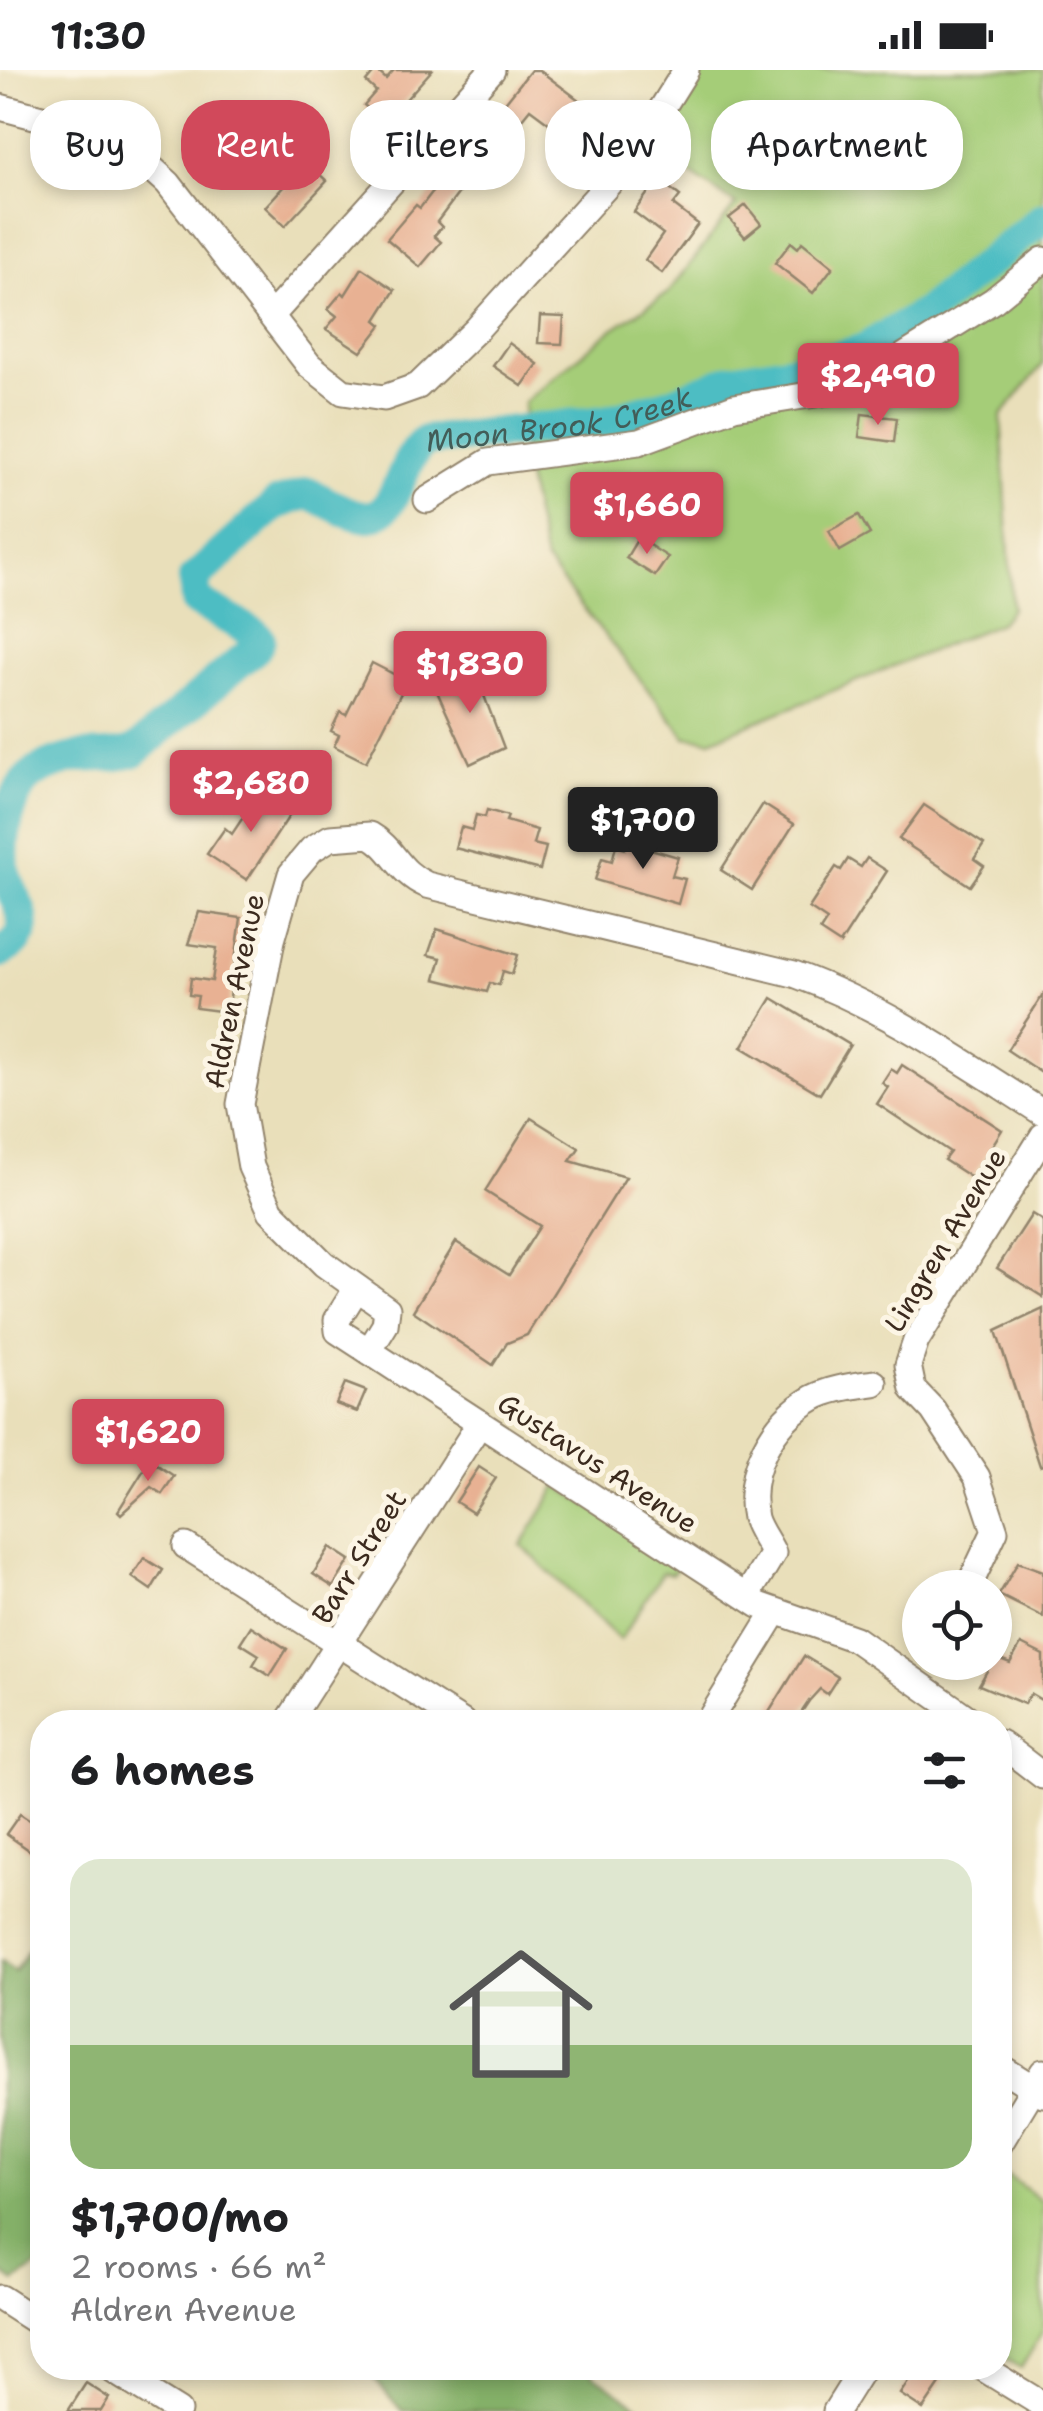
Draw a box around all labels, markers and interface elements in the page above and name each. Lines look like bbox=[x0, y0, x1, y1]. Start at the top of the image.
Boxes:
text: 11:30 bbox=[50, 10, 147, 61]
chip: Buy bbox=[30, 100, 161, 190]
chip: Rent bbox=[181, 100, 330, 190]
chip: Filters bbox=[350, 100, 525, 190]
chip: New bbox=[545, 100, 691, 190]
chip: Apartment bbox=[711, 100, 963, 190]
pin: $2,490 bbox=[797, 343, 959, 428]
text: $2,490 bbox=[820, 354, 936, 397]
water label: Moon Brook Creek bbox=[424, 376, 698, 461]
pin: $1,660 bbox=[566, 472, 728, 557]
text: $1,660 bbox=[592, 483, 702, 526]
pin: $1,830 bbox=[389, 631, 551, 716]
text: $1,830 bbox=[416, 642, 524, 685]
pin: $2,680 bbox=[170, 750, 332, 835]
text: $2,680 bbox=[192, 761, 310, 804]
pin: $1,700 bbox=[562, 787, 724, 872]
text: $1,700 bbox=[590, 798, 696, 841]
street label: Aldren Avenue bbox=[195, 890, 273, 1092]
street label: Lingren Avenue bbox=[875, 1141, 1015, 1339]
street label: Gustavus Avenue bbox=[491, 1384, 705, 1542]
pin: $1,620 bbox=[67, 1399, 229, 1484]
text: $1,620 bbox=[94, 1410, 202, 1453]
street label: Barr Street bbox=[303, 1483, 415, 1631]
map controls bbox=[902, 1570, 1012, 1680]
button: locate bbox=[902, 1570, 1012, 1680]
text: 6 homes bbox=[70, 1742, 255, 1798]
icon: filters bbox=[917, 1743, 972, 1798]
icon: home bbox=[431, 1924, 611, 2104]
text: $1,700/mo bbox=[70, 2189, 289, 2245]
text: 2 rooms · 66 m² bbox=[70, 2245, 327, 2288]
text: Aldren Avenue bbox=[70, 2288, 297, 2331]

